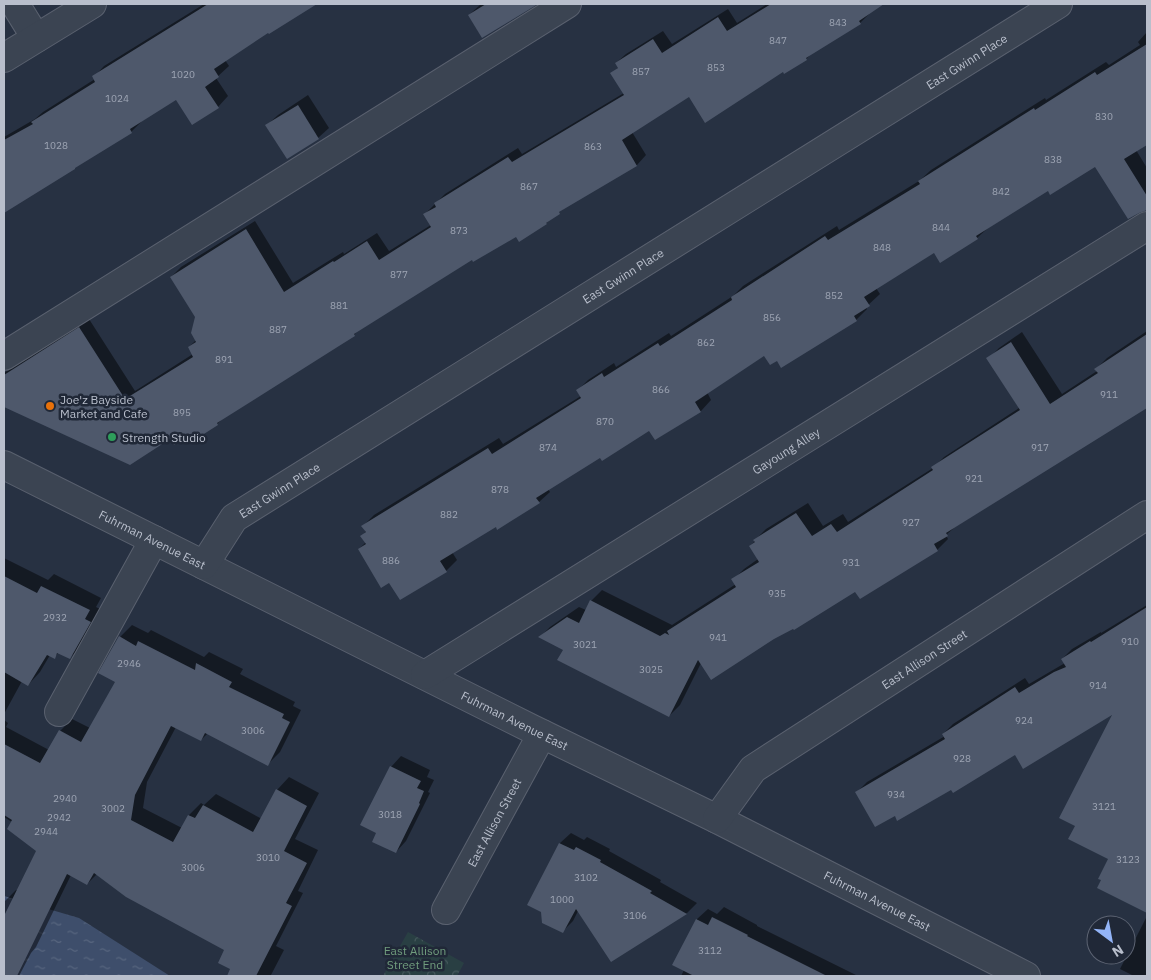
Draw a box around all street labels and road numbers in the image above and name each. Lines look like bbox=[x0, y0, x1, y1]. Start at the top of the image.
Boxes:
street label: East Gwinn Place bbox=[923, 30, 1010, 92]
street label: East Gwinn Place bbox=[579, 244, 667, 306]
street label: Gayoung Alley bbox=[749, 424, 823, 477]
street label: East Gwinn Place bbox=[236, 459, 323, 521]
street label: Fuhrman Avenue East bbox=[97, 506, 208, 572]
street label: East Allison Street bbox=[878, 626, 969, 692]
street label: Fuhrman Avenue East bbox=[459, 687, 571, 753]
street label: East Allison Street bbox=[464, 775, 524, 869]
street label: Fuhrman Avenue East bbox=[822, 867, 933, 934]

